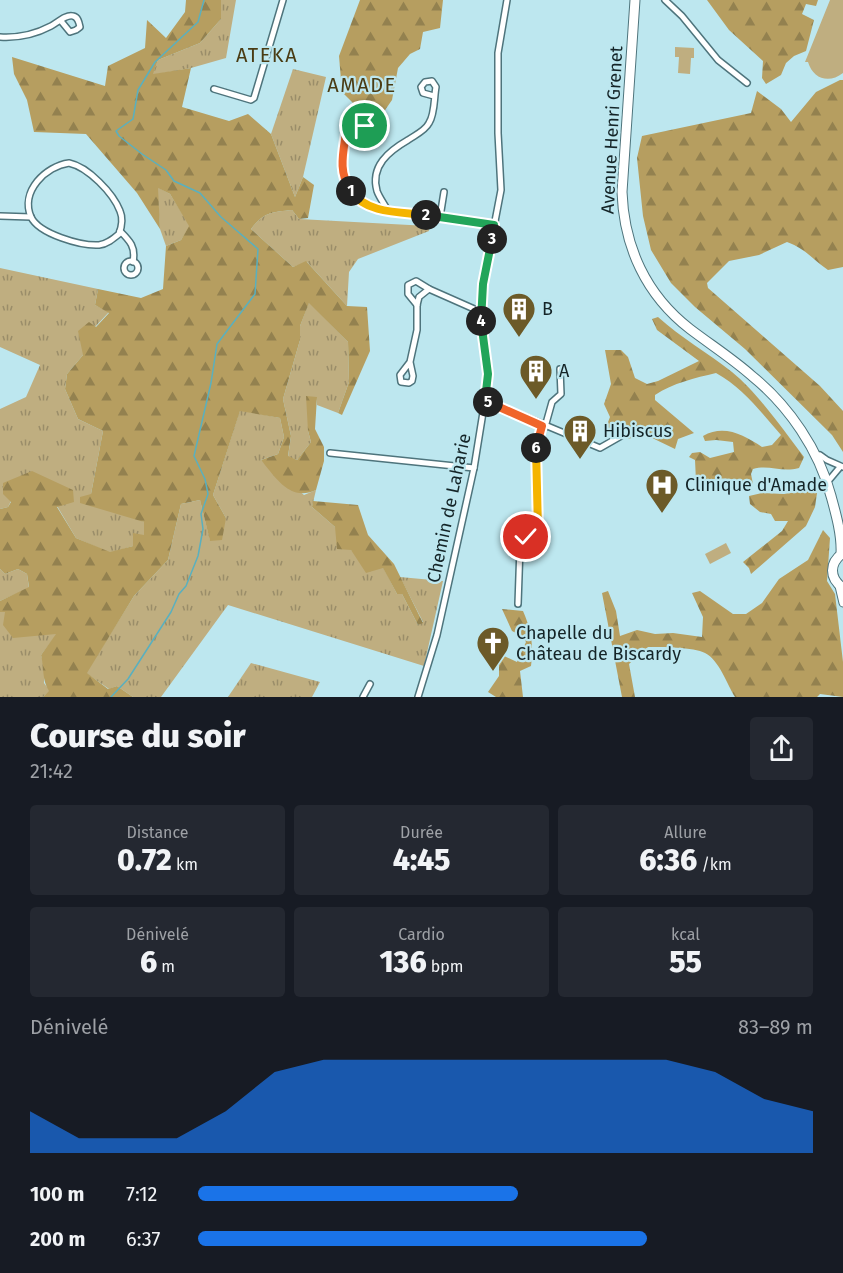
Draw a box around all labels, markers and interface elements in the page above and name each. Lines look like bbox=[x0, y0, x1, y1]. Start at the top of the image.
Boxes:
district label: ATEKA bbox=[236, 43, 298, 67]
street label: Avenue Henri Grenet bbox=[597, 45, 627, 215]
district label: AMADE bbox=[327, 73, 397, 97]
pin bbox=[339, 100, 390, 151]
icon: arrive bbox=[348, 109, 381, 142]
pin: 1 bbox=[336, 176, 366, 206]
text: 1 bbox=[347, 181, 355, 200]
pin: 2 bbox=[411, 200, 441, 230]
text: 2 bbox=[422, 205, 430, 224]
pin: 3 bbox=[477, 224, 507, 254]
text: 3 bbox=[488, 229, 496, 248]
building icon: B bbox=[501, 291, 537, 338]
place label: B bbox=[542, 298, 553, 320]
pin: 4 bbox=[466, 306, 496, 336]
text: 4 bbox=[476, 311, 486, 330]
building icon: A bbox=[518, 353, 554, 400]
place label: A bbox=[559, 360, 570, 382]
pin: 5 bbox=[473, 387, 503, 417]
text: 5 bbox=[484, 392, 492, 411]
building icon: Hibiscus bbox=[562, 413, 598, 460]
place label: Hibiscus bbox=[603, 420, 672, 442]
street label: Chemin de Laharie bbox=[422, 431, 476, 585]
pin: 6 bbox=[521, 433, 551, 463]
text: 6 bbox=[531, 438, 541, 457]
hospital icon: Clinique d'Amade bbox=[644, 467, 680, 514]
place label: Clinique d'Amade bbox=[685, 474, 827, 496]
pin bbox=[500, 511, 551, 562]
icon: check bbox=[509, 520, 542, 553]
place label: Chapelle du Château de Biscardy bbox=[516, 622, 681, 665]
church icon: Chapelle du Château de Biscardy bbox=[475, 625, 511, 672]
text: Course du soir bbox=[30, 716, 246, 756]
button: share bbox=[750, 717, 813, 780]
text: 21:42 bbox=[30, 759, 73, 783]
text: Distance bbox=[126, 823, 189, 842]
text: Durée bbox=[400, 823, 443, 842]
text: Allure bbox=[664, 823, 707, 842]
text: 0.72 bbox=[117, 842, 172, 878]
text: 4:45 bbox=[393, 842, 450, 878]
text: 6:36 bbox=[639, 842, 697, 878]
text: km bbox=[172, 855, 198, 874]
text: /km bbox=[697, 855, 732, 874]
text: Dénivelé bbox=[126, 925, 189, 944]
text: Cardio bbox=[398, 925, 445, 944]
text: kcal bbox=[671, 925, 700, 944]
text: 6 bbox=[140, 944, 157, 980]
text: 136 bbox=[379, 944, 427, 980]
text: 55 bbox=[669, 944, 702, 980]
text: m bbox=[157, 957, 175, 976]
text: bpm bbox=[427, 957, 464, 976]
text: Dénivelé bbox=[30, 1015, 108, 1039]
text: 83–89 m bbox=[738, 1015, 813, 1039]
text: 100 m bbox=[30, 1182, 84, 1206]
text: 7:12 bbox=[126, 1182, 157, 1206]
text: 200 m bbox=[30, 1227, 85, 1251]
text: 6:37 bbox=[126, 1227, 160, 1251]

